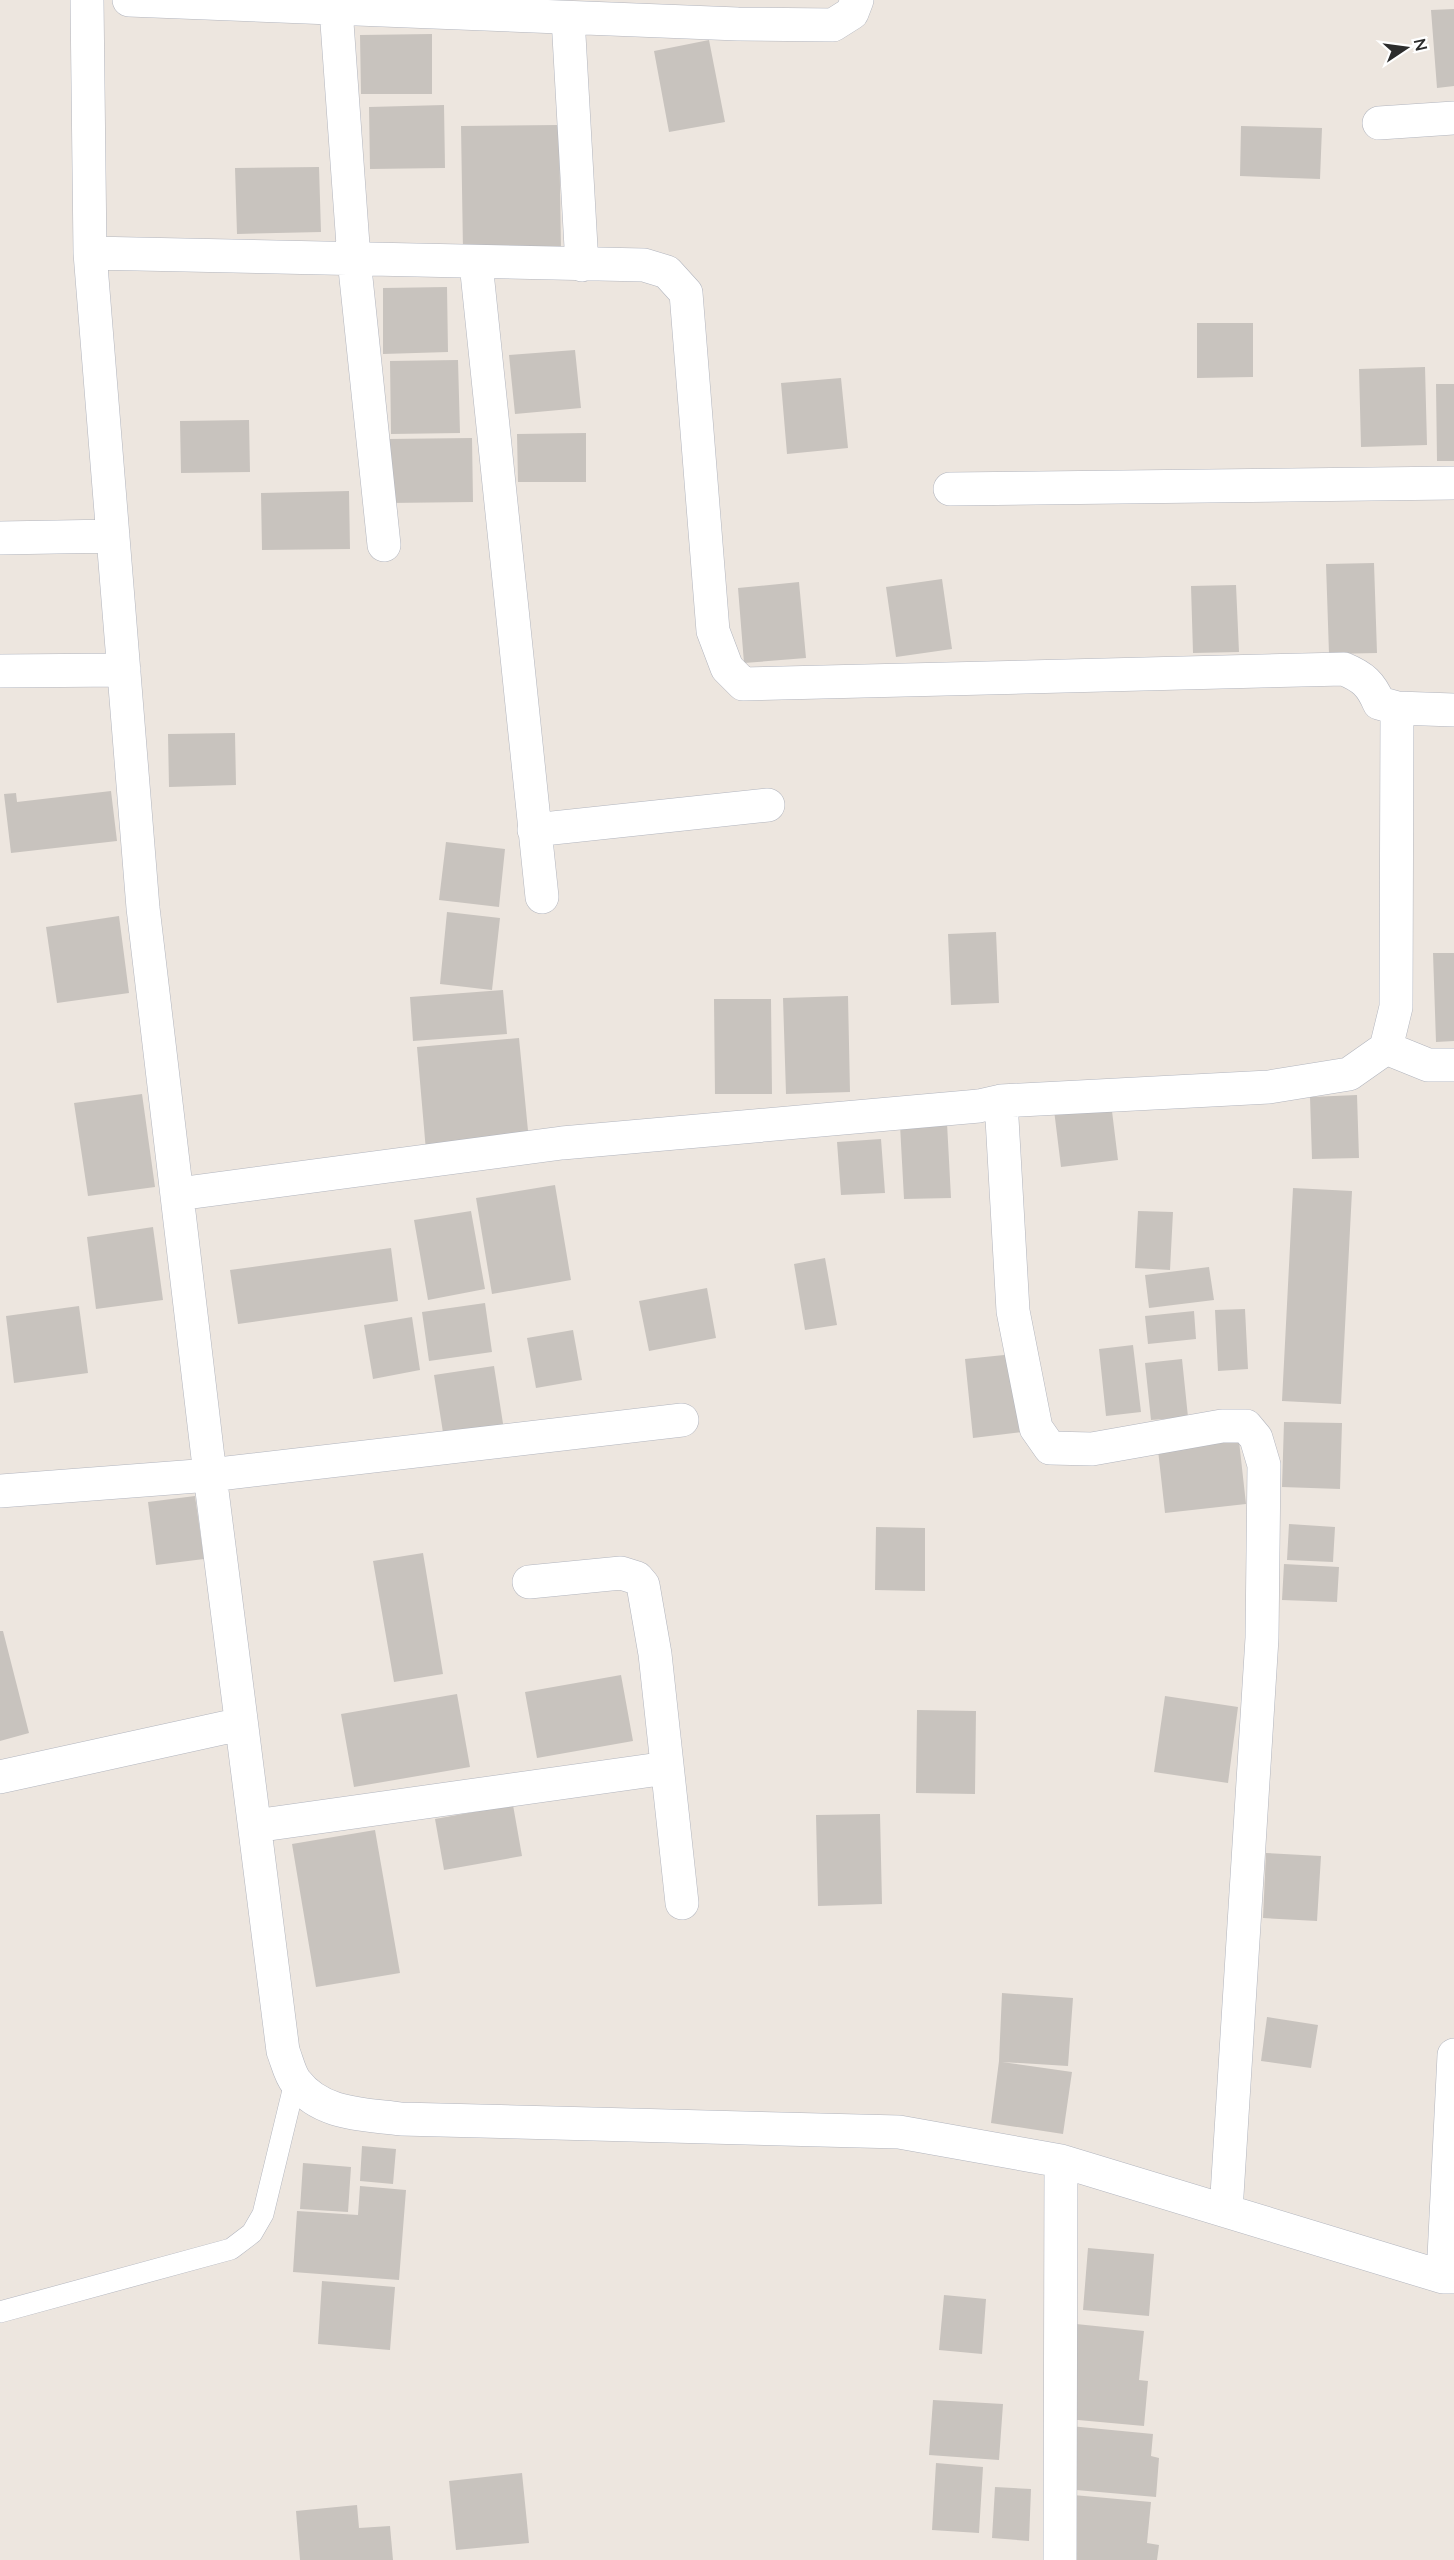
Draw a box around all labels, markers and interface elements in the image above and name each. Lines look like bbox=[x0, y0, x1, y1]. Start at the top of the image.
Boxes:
north arrow bbox=[1376, 18, 1436, 78]
text: N bbox=[1410, 36, 1432, 53]

